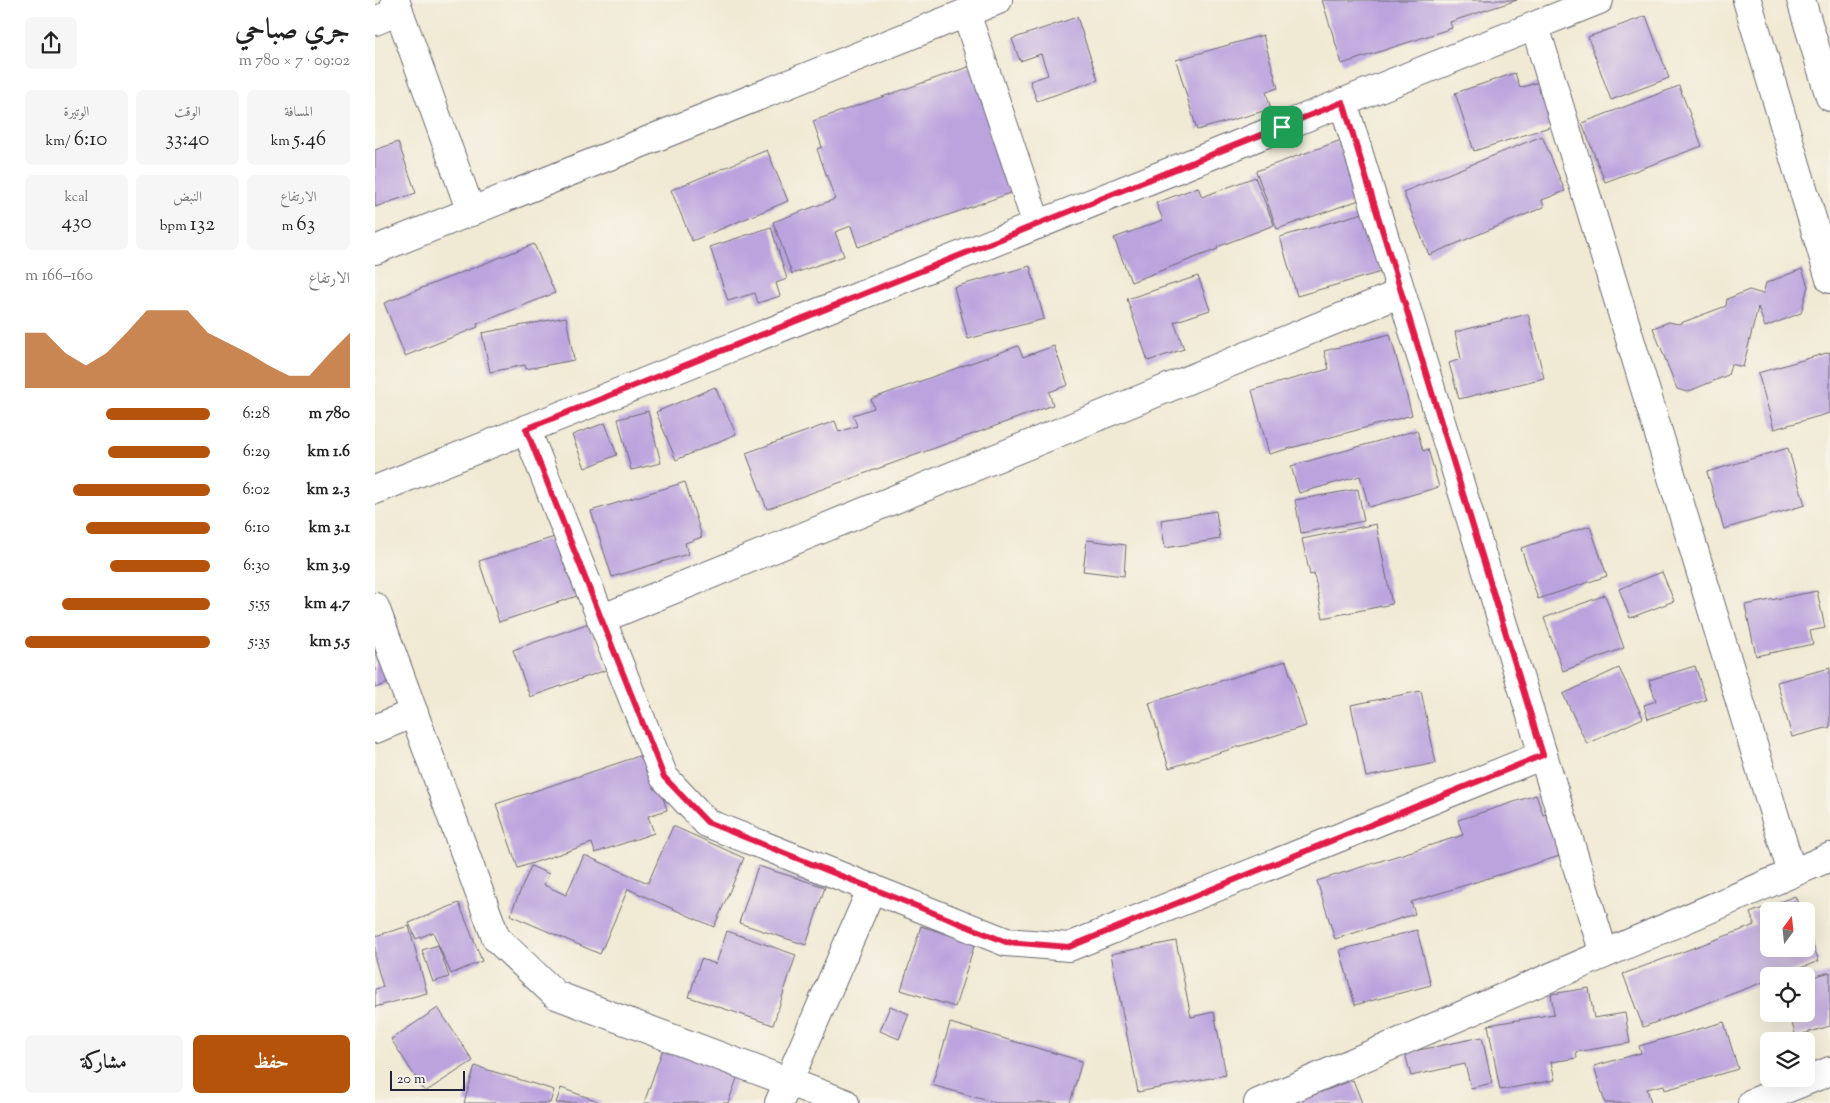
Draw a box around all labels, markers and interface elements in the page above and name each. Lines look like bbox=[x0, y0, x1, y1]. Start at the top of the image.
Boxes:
text: جري صباحي bbox=[235, 11, 350, 51]
button: share bbox=[25, 17, 77, 69]
text: 09:02 · 7 × 780 m bbox=[239, 50, 350, 73]
text: الوتيرة bbox=[64, 103, 89, 123]
text: الوقت bbox=[174, 103, 201, 123]
text: المسافة bbox=[284, 103, 313, 123]
pin bbox=[1261, 106, 1303, 148]
icon: arrive bbox=[1268, 113, 1296, 141]
text: 6:10 bbox=[74, 125, 107, 155]
text: 33:40 bbox=[166, 125, 209, 155]
text: 5.46 bbox=[293, 125, 326, 155]
text: /km bbox=[46, 132, 74, 152]
text: km bbox=[271, 132, 293, 152]
text: kcal bbox=[64, 188, 89, 208]
text: النبض bbox=[173, 188, 202, 208]
text: الارتفاع bbox=[280, 188, 317, 208]
text: 430 bbox=[62, 208, 92, 238]
text: 132 bbox=[190, 210, 215, 240]
text: 63 bbox=[296, 210, 315, 240]
text: bpm bbox=[160, 217, 190, 237]
text: m bbox=[282, 217, 296, 237]
text: 160–166 m bbox=[25, 265, 93, 288]
text: الارتفاع bbox=[308, 268, 350, 291]
text: 6:28 bbox=[243, 403, 270, 426]
text: 780 m bbox=[309, 403, 350, 426]
text: 6:29 bbox=[243, 441, 270, 464]
text: 1.6 km bbox=[308, 441, 350, 464]
text: 6:02 bbox=[242, 479, 270, 502]
text: 2.3 km bbox=[307, 479, 350, 502]
text: 6:10 bbox=[244, 517, 270, 540]
text: 3.1 km bbox=[309, 517, 350, 540]
text: 6:30 bbox=[243, 555, 270, 578]
text: 3.9 km bbox=[307, 555, 350, 578]
text: 5:55 bbox=[249, 593, 270, 616]
text: 4.7 km bbox=[305, 593, 350, 616]
text: 5:35 bbox=[248, 631, 270, 654]
text: 5.5 km bbox=[310, 631, 350, 654]
north arrow bbox=[1760, 902, 1815, 958]
map controls bbox=[1760, 902, 1815, 1087]
button: locate bbox=[1760, 967, 1815, 1022]
button: layers bbox=[1760, 1032, 1815, 1087]
button: مشاركة bbox=[25, 1035, 183, 1093]
button: حفظ bbox=[193, 1035, 350, 1093]
scale bar bbox=[390, 1068, 465, 1091]
text: 20 m bbox=[397, 1070, 426, 1090]

